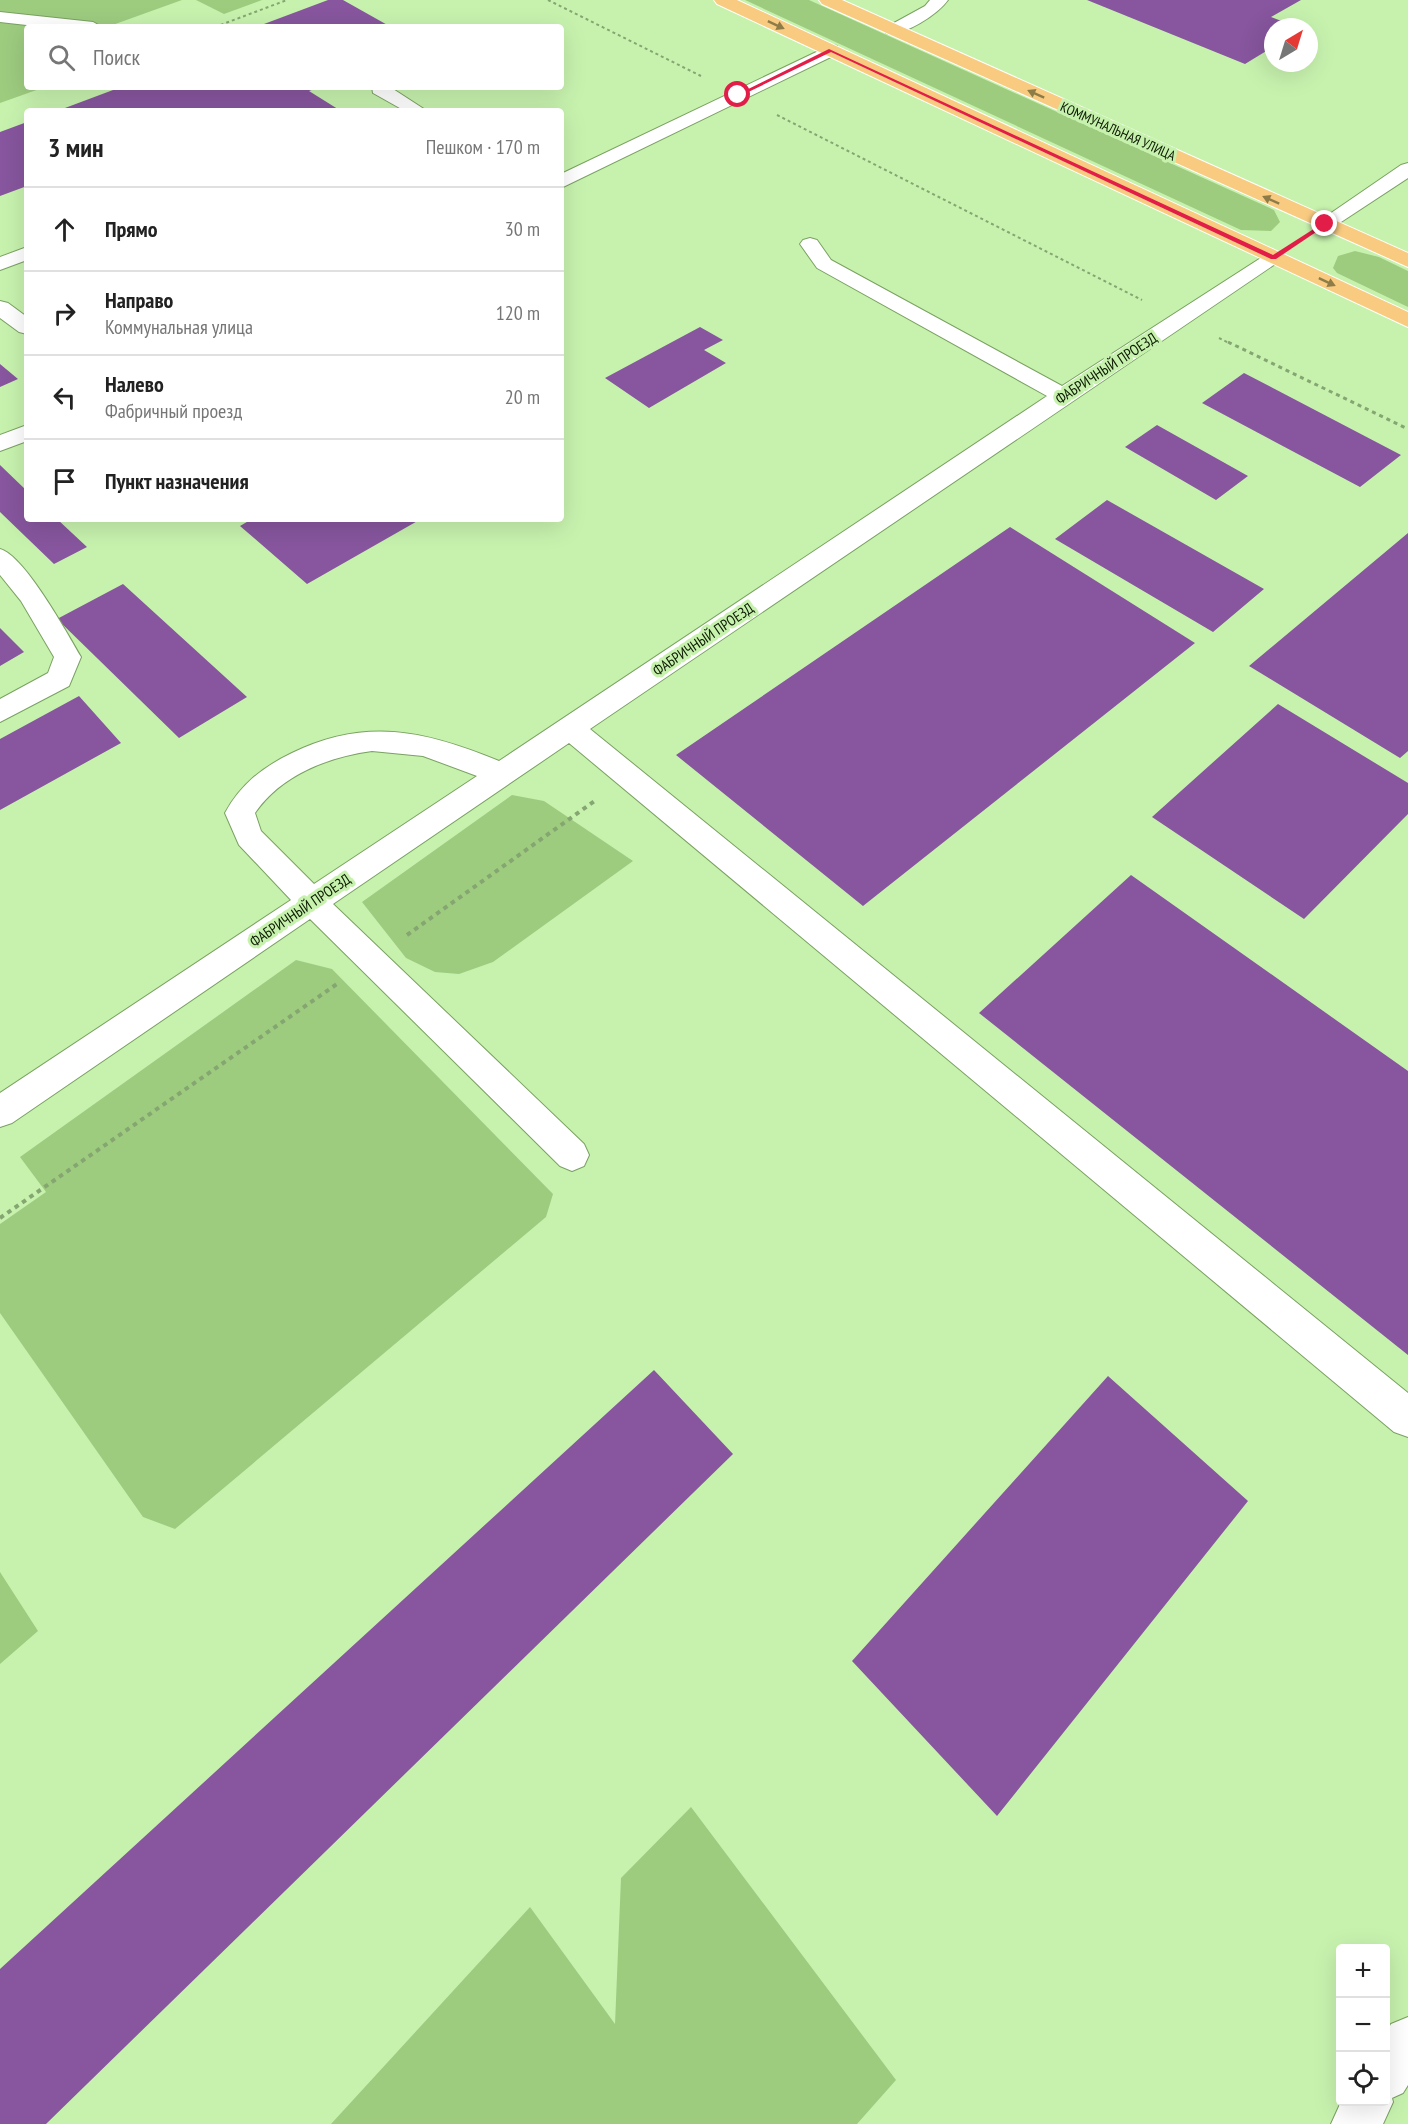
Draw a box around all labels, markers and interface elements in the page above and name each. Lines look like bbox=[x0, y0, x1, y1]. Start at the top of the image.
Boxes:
north arrow bbox=[1264, 18, 1318, 72]
one-way arrow bbox=[767, 20, 784, 29]
search box bbox=[24, 24, 564, 90]
icon: search bbox=[45, 41, 78, 74]
text: Поиск bbox=[93, 43, 140, 71]
route start bbox=[724, 81, 750, 107]
one-way arrow bbox=[1028, 89, 1045, 98]
street label: КОММУНАЛЬНАЯ УЛИЦА bbox=[1058, 98, 1179, 165]
text: 3 мин bbox=[48, 131, 103, 164]
text: Пешком · 170 m bbox=[426, 134, 540, 160]
one-way arrow bbox=[1263, 195, 1280, 204]
route end bbox=[1311, 210, 1337, 236]
icon: ahead bbox=[48, 213, 81, 246]
text: Прямо bbox=[105, 215, 158, 243]
text: 30 m bbox=[505, 216, 540, 242]
one-way arrow bbox=[1318, 278, 1335, 287]
text: Направо bbox=[105, 286, 173, 314]
icon: right bbox=[48, 297, 81, 330]
text: 120 m bbox=[496, 300, 540, 326]
text: Коммунальная улица bbox=[105, 314, 253, 340]
street label: ФАБРИЧНЫЙ ПРОЕЗД bbox=[1051, 328, 1161, 408]
text: Налево bbox=[105, 370, 164, 398]
icon: left bbox=[48, 381, 81, 414]
text: 20 m bbox=[505, 384, 540, 410]
text: Фабричный проезд bbox=[105, 398, 242, 424]
icon: arrive bbox=[48, 465, 81, 498]
text: Пункт назначения bbox=[105, 467, 249, 495]
street label: ФАБРИЧНЫЙ ПРОЕЗД bbox=[649, 598, 757, 680]
street label: ФАБРИЧНЫЙ ПРОЕЗД bbox=[246, 869, 354, 951]
map controls bbox=[1336, 1944, 1390, 2106]
button: + bbox=[1336, 1944, 1390, 1998]
button: − bbox=[1336, 1998, 1390, 2052]
button: locate bbox=[1336, 2052, 1390, 2106]

